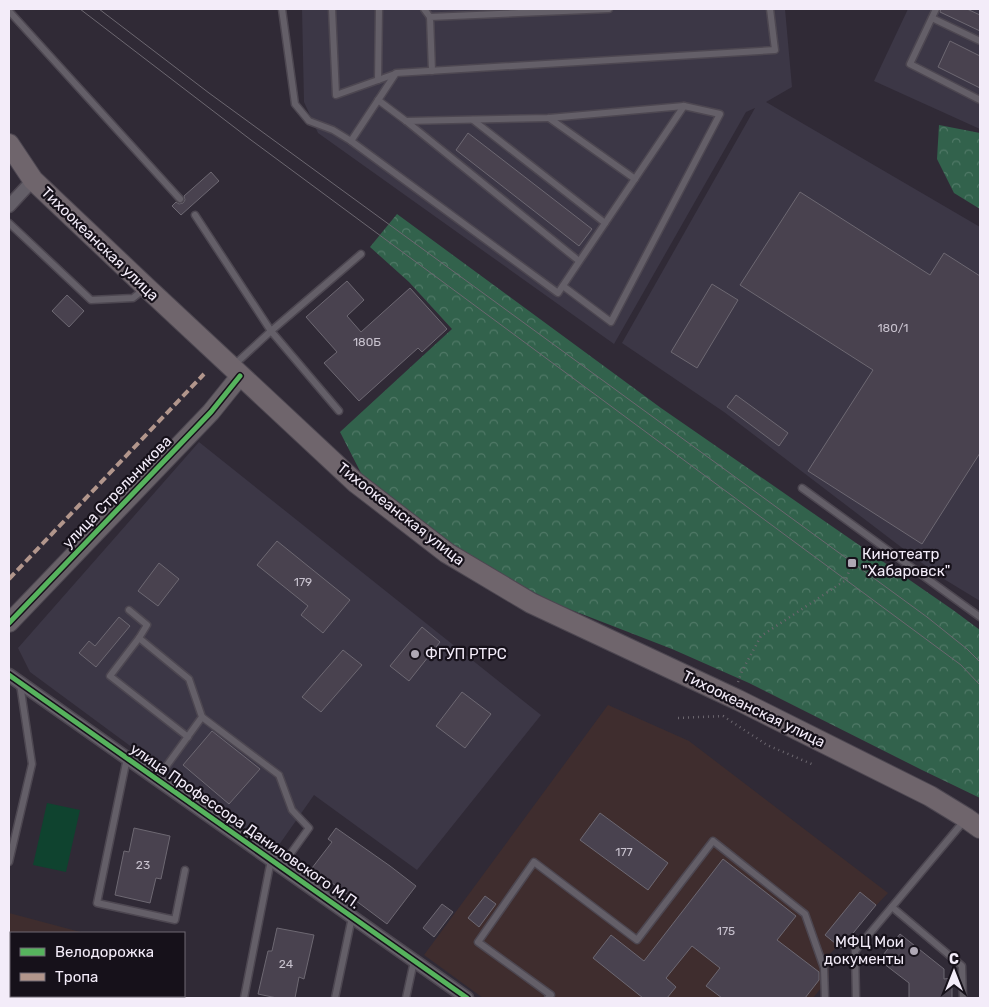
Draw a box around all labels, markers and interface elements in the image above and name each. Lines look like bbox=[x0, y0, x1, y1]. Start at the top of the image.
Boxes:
street label: Тихоокеанская улица bbox=[38, 183, 162, 305]
house number: 180/1 bbox=[877, 321, 909, 335]
house number: 180Б bbox=[353, 335, 381, 349]
street label: улица Стрельникова bbox=[59, 432, 175, 552]
street label: Тихоокеанская улица bbox=[334, 459, 468, 569]
place label: Кинотеатр "Хабаровск" bbox=[862, 545, 950, 580]
marker: Кинотеатр "Хабаровск" bbox=[846, 557, 858, 569]
house number: 179 bbox=[294, 575, 312, 589]
place label: ФГУП РТРС bbox=[425, 645, 507, 663]
marker: ФГУП РТРС bbox=[409, 648, 421, 660]
street label: Тихоокеанская улица bbox=[680, 667, 828, 751]
street label: улица Профессора Даниловского М.П. bbox=[127, 739, 363, 913]
house number: 177 bbox=[615, 845, 633, 859]
house number: 23 bbox=[136, 858, 150, 872]
house number: 175 bbox=[717, 924, 735, 938]
legend bbox=[10, 932, 185, 997]
place label: МФЦ Мои документы bbox=[824, 933, 904, 968]
text: Велодорожка bbox=[55, 943, 154, 961]
marker: МФЦ Мои документы bbox=[908, 945, 920, 957]
north arrow bbox=[929, 947, 979, 997]
text: С bbox=[949, 951, 959, 968]
house number: 24 bbox=[279, 957, 294, 971]
text: Тропа bbox=[55, 968, 98, 986]

